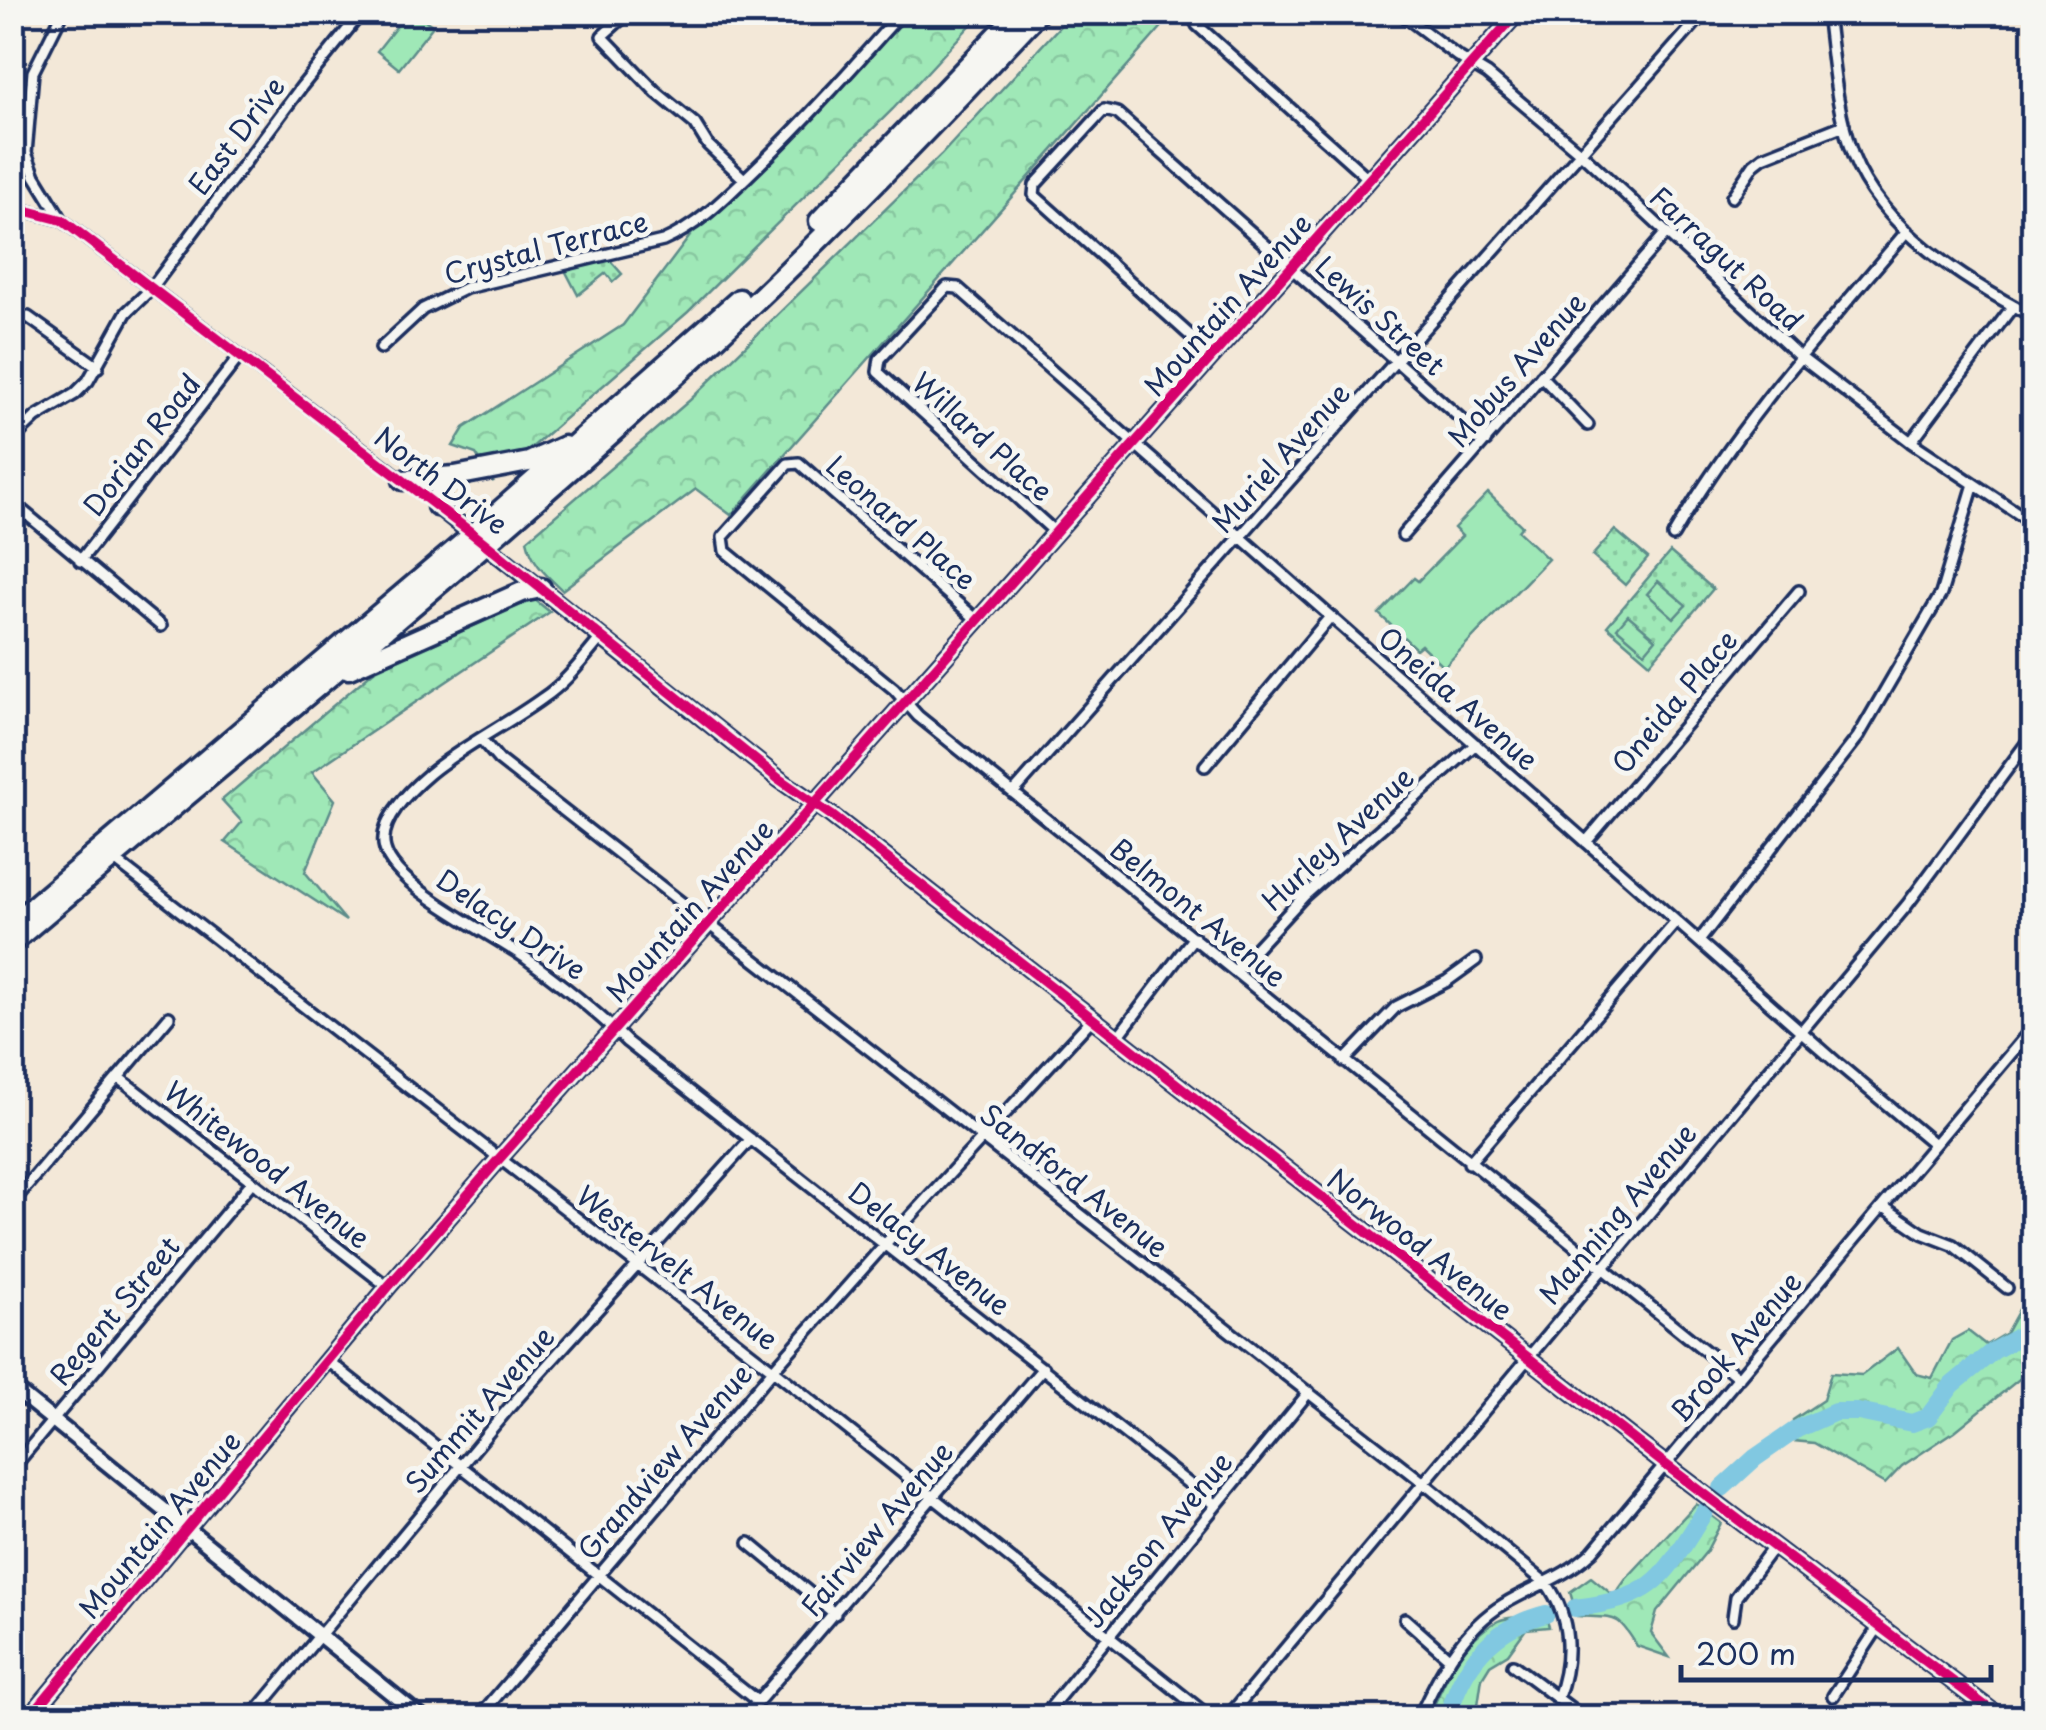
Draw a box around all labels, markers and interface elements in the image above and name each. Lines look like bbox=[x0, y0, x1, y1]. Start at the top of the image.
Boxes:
street label: East Drive bbox=[177, 67, 295, 203]
street label: Farragut Road bbox=[1641, 175, 1813, 341]
street label: Crystal Terrace bbox=[439, 199, 652, 294]
street label: Mountain Avenue bbox=[1133, 203, 1321, 405]
street label: Lewis Street bbox=[1306, 245, 1456, 385]
street label: Mobus Avenue bbox=[1436, 282, 1595, 456]
street label: Willard Place bbox=[903, 361, 1063, 511]
street label: Dorian Road bbox=[72, 364, 210, 524]
street label: Muriel Avenue bbox=[1201, 372, 1359, 542]
street label: North Drive bbox=[366, 415, 518, 544]
street label: Leonard Place bbox=[817, 444, 987, 600]
street label: Oneida Avenue bbox=[1369, 616, 1549, 780]
street label: Oneida Place bbox=[1601, 620, 1747, 782]
street label: Hurley Avenue bbox=[1251, 756, 1423, 920]
street label: Mountain Avenue bbox=[595, 809, 783, 1011]
street label: Belmont Avenue bbox=[1101, 827, 1296, 997]
street label: Delacy Drive bbox=[428, 858, 596, 990]
street label: Whitewood Avenue bbox=[156, 1070, 380, 1258]
street label: Sandford Avenue bbox=[971, 1092, 1178, 1267]
street label: Manning Avenue bbox=[1528, 1113, 1706, 1313]
street label: Norwood Avenue bbox=[1319, 1158, 1523, 1330]
street label: Delacy Avenue bbox=[840, 1171, 1020, 1325]
street label: Westervelt Avenue bbox=[568, 1174, 788, 1360]
street label: Regent Street bbox=[38, 1226, 189, 1394]
street label: Brook Avenue bbox=[1659, 1261, 1811, 1431]
street label: Summit Avenue bbox=[394, 1316, 564, 1502]
street label: Grandview Avenue bbox=[566, 1353, 762, 1569]
street label: Mountain Avenue bbox=[67, 1421, 250, 1627]
street label: Fairview Avenue bbox=[790, 1431, 962, 1625]
street label: Jackson Avenue bbox=[1072, 1442, 1242, 1637]
scale bar bbox=[1681, 1620, 1991, 1682]
text: 200 m bbox=[1696, 1630, 1796, 1675]

